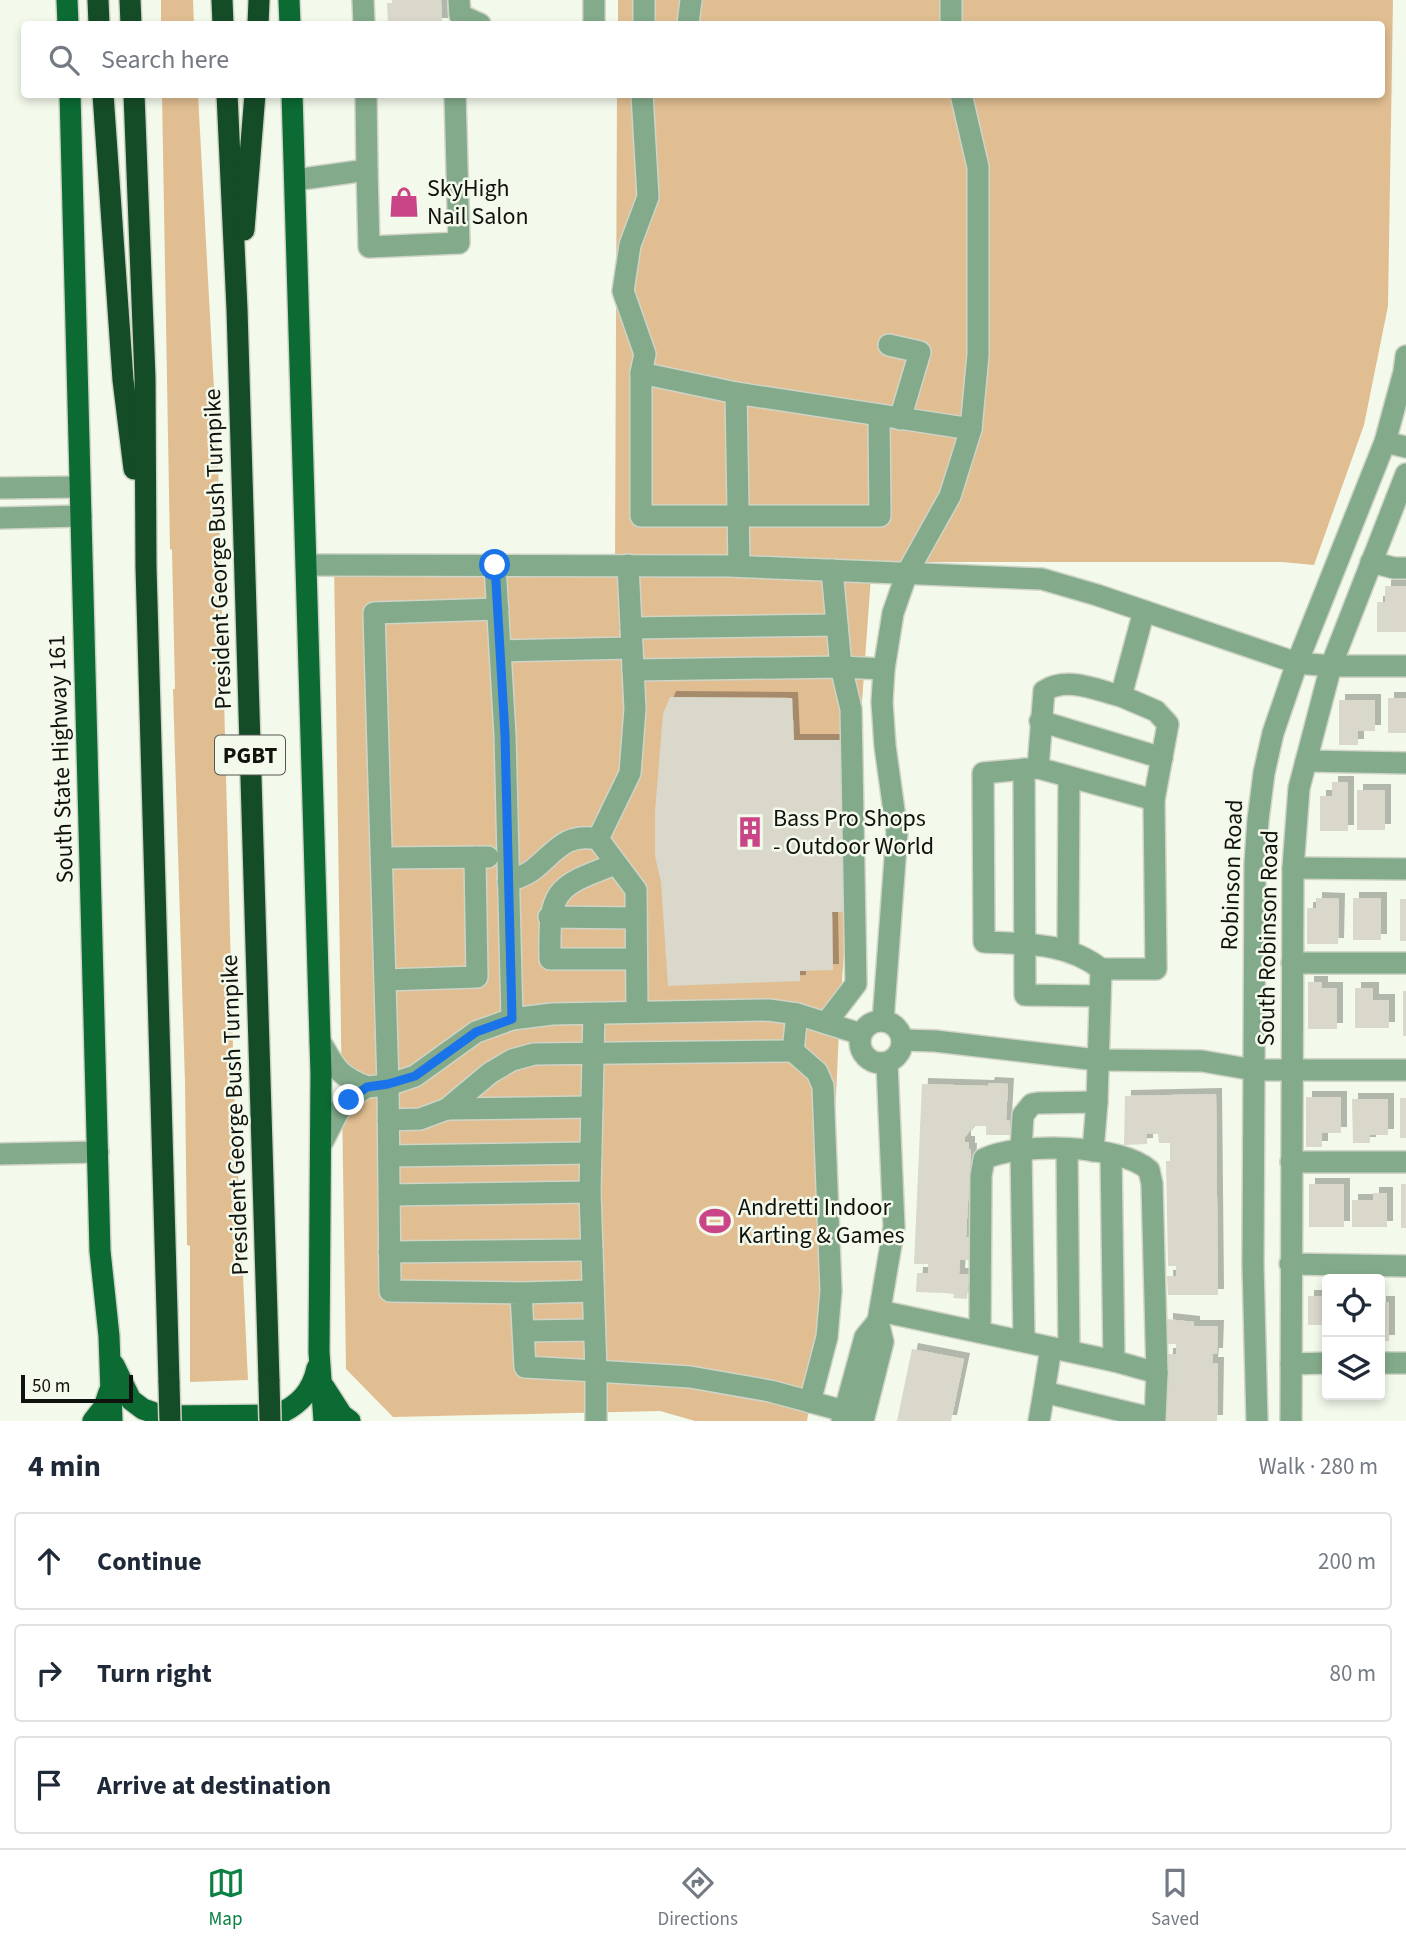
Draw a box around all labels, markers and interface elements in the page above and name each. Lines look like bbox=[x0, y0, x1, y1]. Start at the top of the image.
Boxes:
search box bbox=[21, 21, 1385, 98]
icon: search bbox=[45, 41, 83, 79]
text: Search here bbox=[101, 41, 229, 78]
place label: SkyHigh Nail Salon bbox=[427, 171, 529, 234]
shop icon: SkyHigh Nail Salon bbox=[387, 185, 421, 219]
street label: President George Bush Turnpike bbox=[195, 388, 241, 710]
route start bbox=[479, 549, 510, 580]
street label: South State Highway 161 bbox=[39, 634, 83, 884]
road number: PGBT bbox=[215, 736, 285, 775]
street label: Robinson Road bbox=[1212, 799, 1252, 951]
place label: Bass Pro Shops - Outdoor World bbox=[773, 801, 934, 864]
building icon: Bass Pro Shops - Outdoor World bbox=[733, 815, 767, 849]
street label: South Robinson Road bbox=[1249, 830, 1287, 1046]
street label: President George Bush Turnpike bbox=[212, 954, 258, 1276]
route end bbox=[333, 1084, 364, 1115]
place label: Andretti Indoor Karting & Games bbox=[738, 1190, 905, 1253]
sports icon: Andretti Indoor Karting & Games bbox=[698, 1204, 732, 1238]
map controls bbox=[1322, 1274, 1385, 1400]
button: locate bbox=[1322, 1274, 1385, 1337]
button: layers bbox=[1322, 1337, 1385, 1400]
scale bar bbox=[21, 1372, 133, 1404]
text: 50 m bbox=[32, 1373, 70, 1400]
text: 4 min bbox=[28, 1445, 101, 1488]
text: Walk · 280 m bbox=[1259, 1450, 1378, 1483]
icon: ahead bbox=[30, 1542, 68, 1580]
text: Continue bbox=[97, 1543, 202, 1580]
text: 200 m bbox=[1318, 1545, 1376, 1578]
icon: right bbox=[30, 1654, 68, 1692]
text: Turn right bbox=[97, 1655, 212, 1692]
text: 80 m bbox=[1329, 1657, 1376, 1690]
icon: arrive bbox=[30, 1766, 68, 1804]
text: Arrive at destination bbox=[97, 1767, 331, 1804]
tab: Map bbox=[207, 1864, 245, 1933]
tab: Directions bbox=[658, 1864, 738, 1933]
tab: Saved bbox=[1151, 1864, 1199, 1933]

